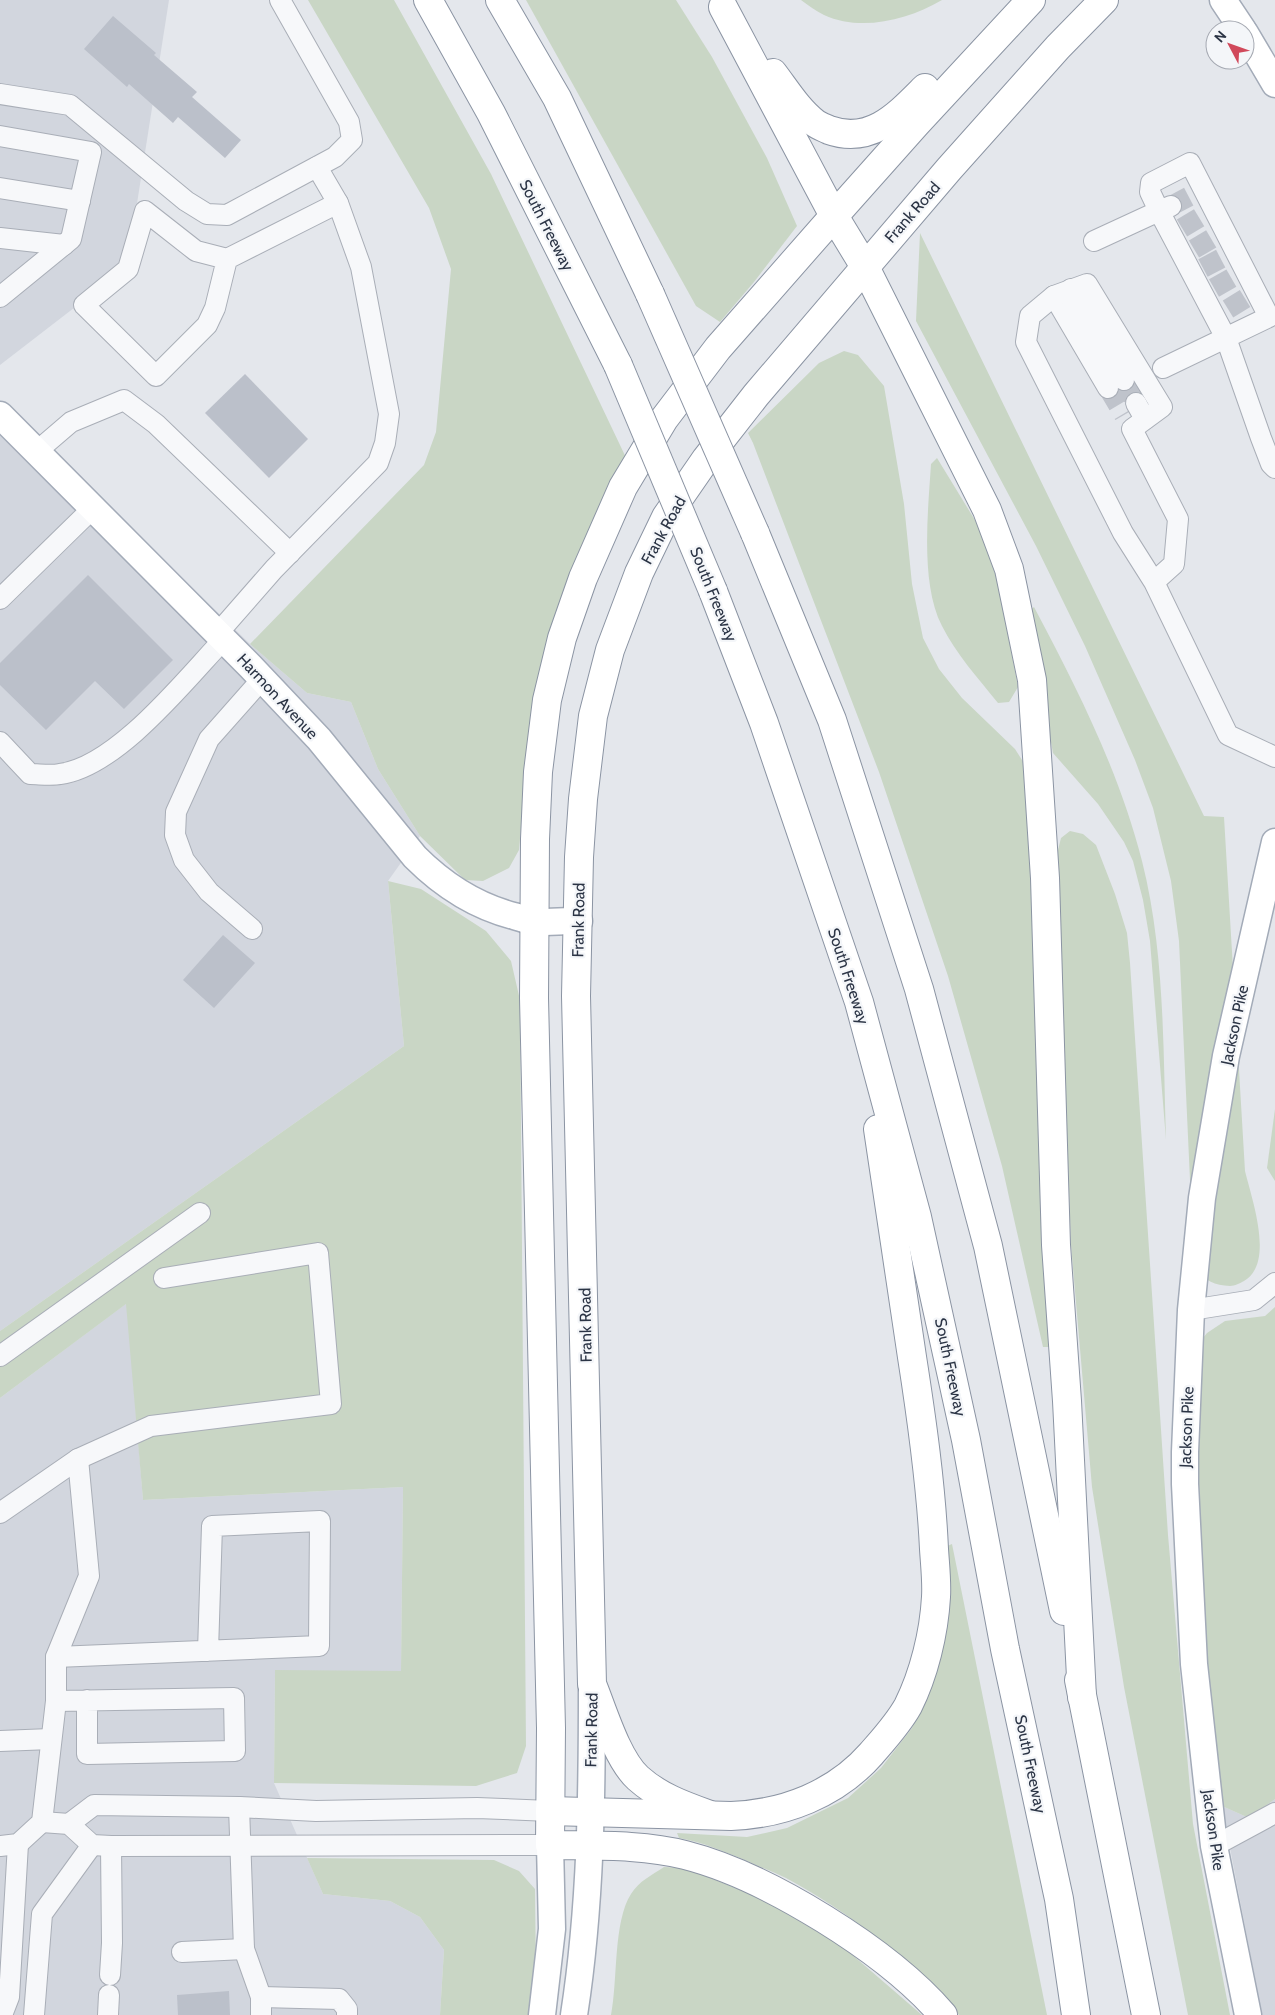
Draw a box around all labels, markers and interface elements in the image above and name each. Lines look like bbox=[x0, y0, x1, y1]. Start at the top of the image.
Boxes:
north arrow bbox=[1205, 20, 1255, 70]
text: N bbox=[1210, 27, 1230, 46]
street label: South Freeway bbox=[515, 176, 578, 274]
street label: Frank Road bbox=[881, 178, 944, 247]
street label: Frank Road bbox=[637, 493, 690, 568]
street label: South Freeway bbox=[686, 544, 741, 644]
street label: Harmon Avenue bbox=[233, 650, 322, 743]
street label: Frank Road bbox=[568, 883, 589, 958]
street label: South Freeway bbox=[824, 926, 873, 1027]
street label: Jackson Pike bbox=[1217, 983, 1252, 1068]
street label: Frank Road bbox=[575, 1287, 596, 1362]
street label: South Freeway bbox=[931, 1316, 970, 1418]
street label: Jackson Pike bbox=[1176, 1386, 1197, 1469]
street label: Frank Road bbox=[581, 1693, 602, 1768]
street label: South Freeway bbox=[1011, 1713, 1050, 1815]
street label: Jackson Pike bbox=[1198, 1787, 1229, 1872]

